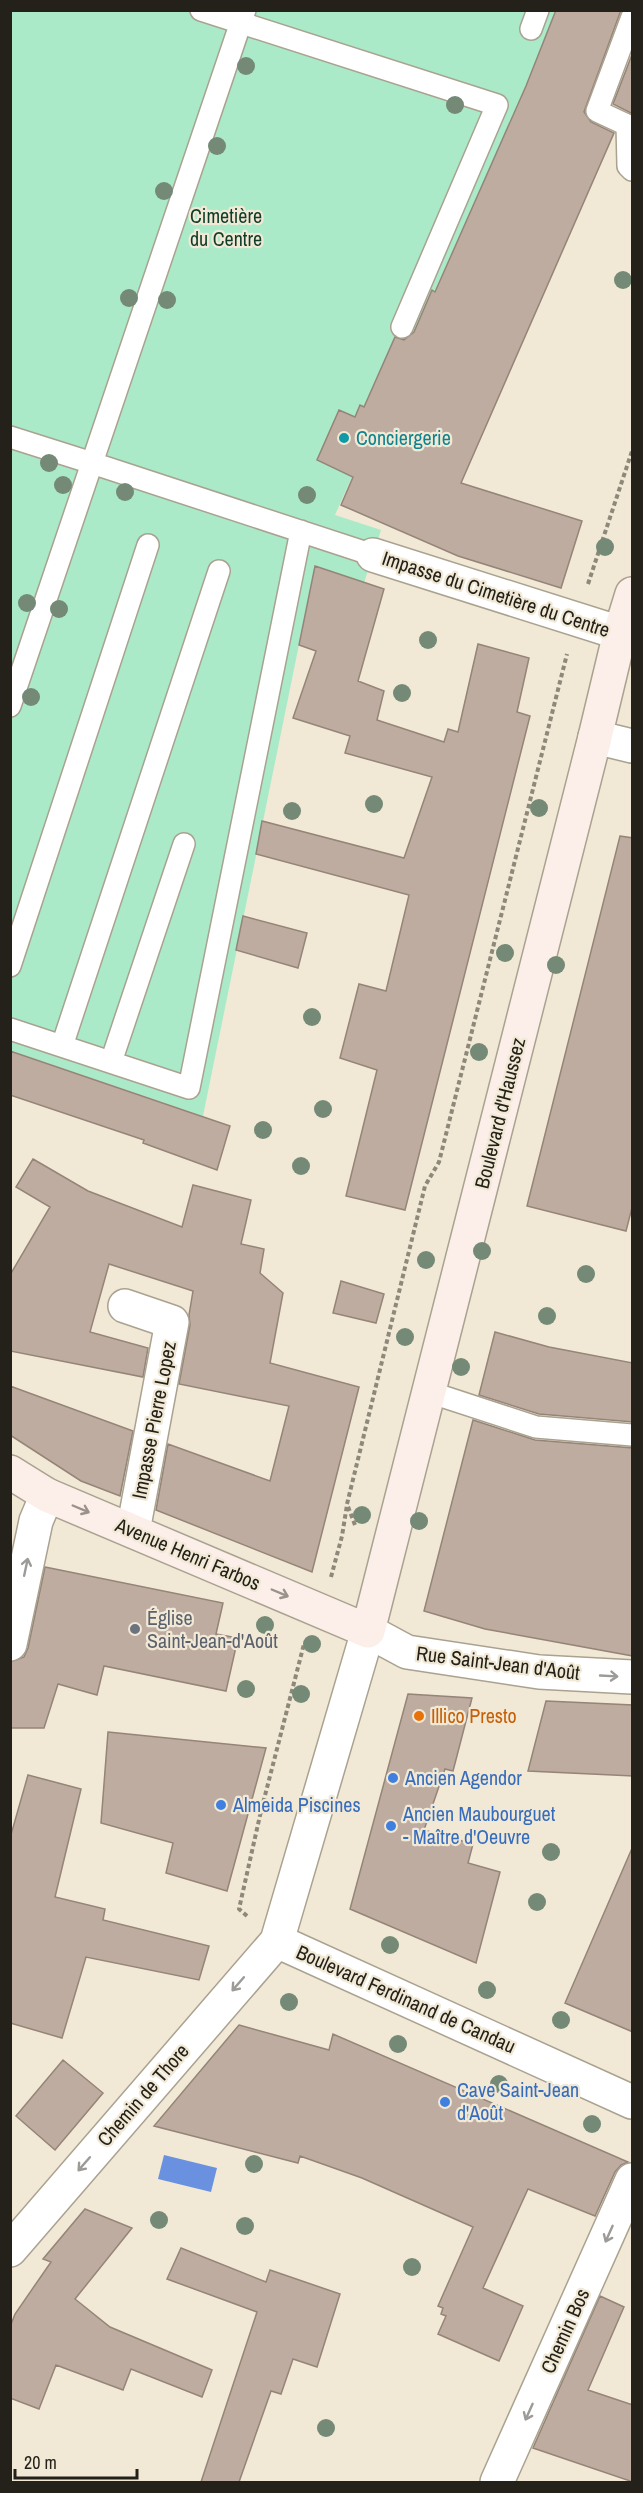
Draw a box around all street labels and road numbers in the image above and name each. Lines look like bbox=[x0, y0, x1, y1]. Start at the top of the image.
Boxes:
street label: Impasse du Cimetière du Centre bbox=[379, 544, 613, 643]
street label: Boulevard d'Haussez bbox=[468, 1035, 531, 1191]
street label: Impasse Pierre Lopez bbox=[125, 1339, 182, 1501]
street label: Avenue Henri Farbos bbox=[111, 1510, 265, 1596]
street label: Rue Saint-Jean d'Août bbox=[415, 1639, 582, 1686]
street label: Boulevard Ferdinand de Candau bbox=[292, 1938, 520, 2059]
street label: Chemin de Thore bbox=[91, 2038, 195, 2152]
street label: Chemin Bos bbox=[534, 2284, 595, 2378]

